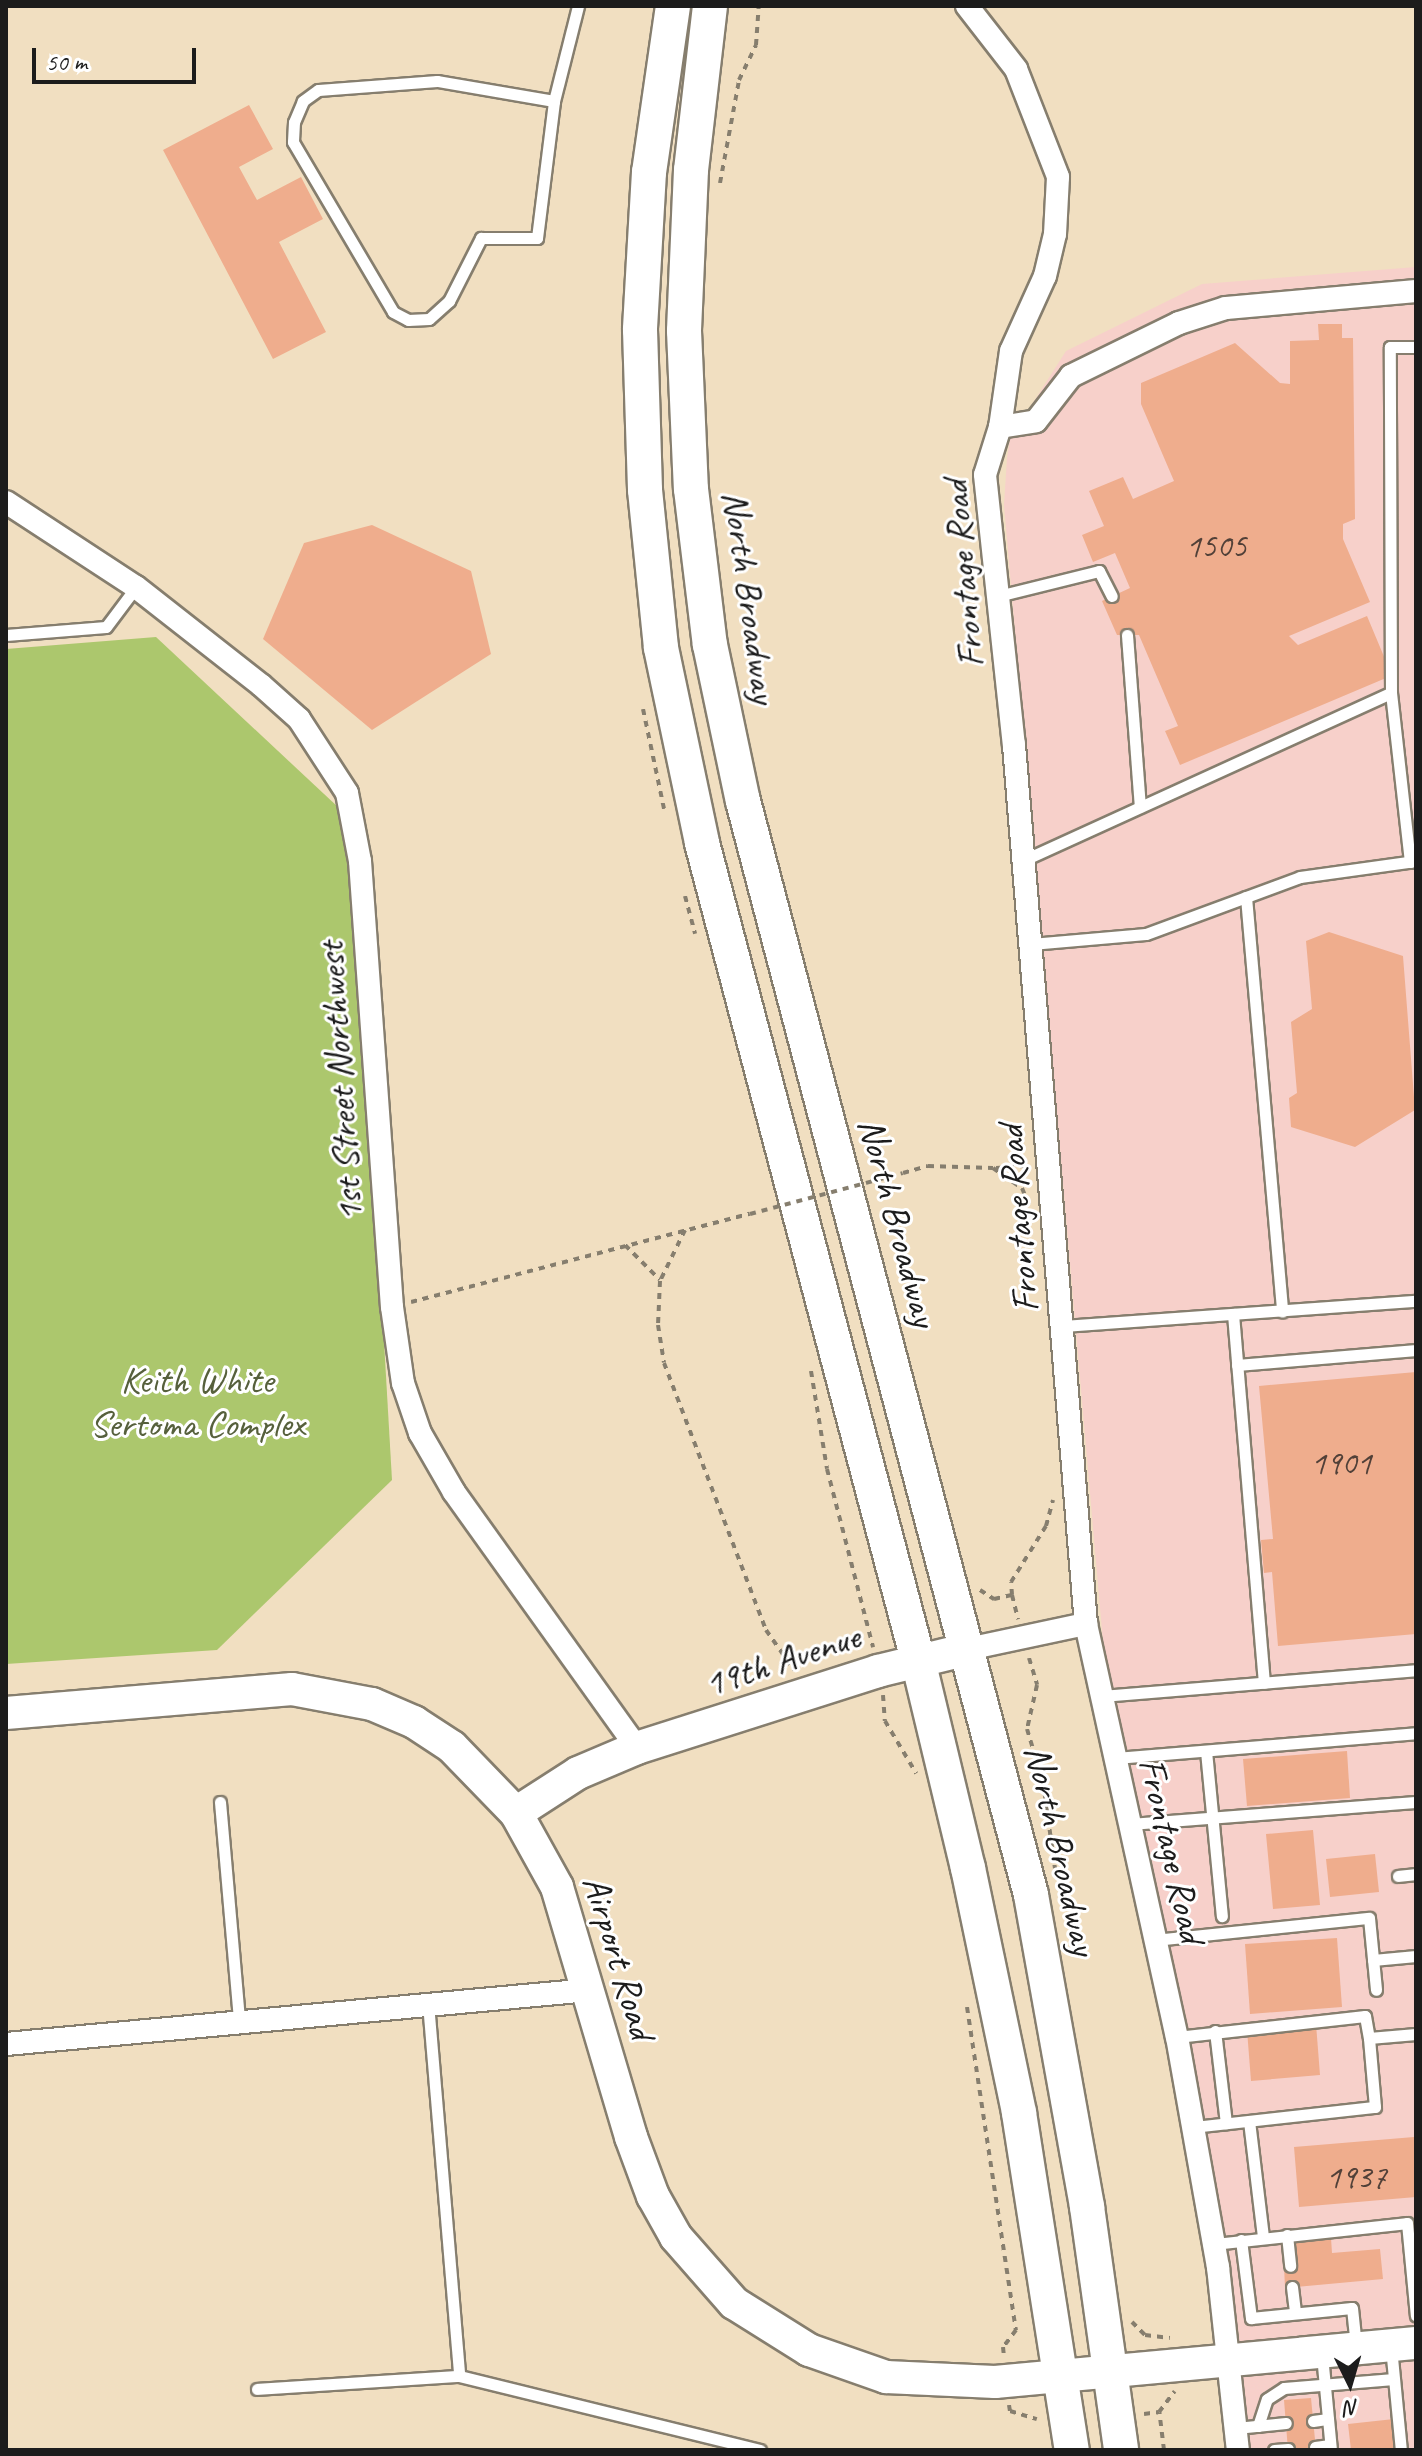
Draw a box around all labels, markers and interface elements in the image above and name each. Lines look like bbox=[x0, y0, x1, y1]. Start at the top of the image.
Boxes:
scale bar bbox=[36, 32, 200, 82]
text: 50 m bbox=[46, 47, 87, 77]
street label: Frontage Road bbox=[932, 479, 994, 669]
street label: North Broadway bbox=[713, 488, 787, 706]
house number: 1505 bbox=[1185, 526, 1247, 566]
street label: 1st Street Northwest bbox=[307, 940, 373, 1224]
street label: North Broadway bbox=[848, 1113, 948, 1331]
street label: Frontage Road bbox=[987, 1124, 1049, 1314]
park label: Keith White Sertoma Complex bbox=[90, 1357, 304, 1446]
house number: 1901 bbox=[1310, 1443, 1372, 1483]
street label: 19th Avenue bbox=[699, 1614, 865, 1706]
street label: North Broadway bbox=[1015, 1741, 1107, 1959]
street label: Frontage Road bbox=[1129, 1754, 1215, 1946]
street label: Airport Road bbox=[573, 1871, 665, 2043]
house number: 1937 bbox=[1325, 2157, 1387, 2197]
north arrow bbox=[1310, 2344, 1390, 2424]
text: N bbox=[1344, 2393, 1360, 2422]

